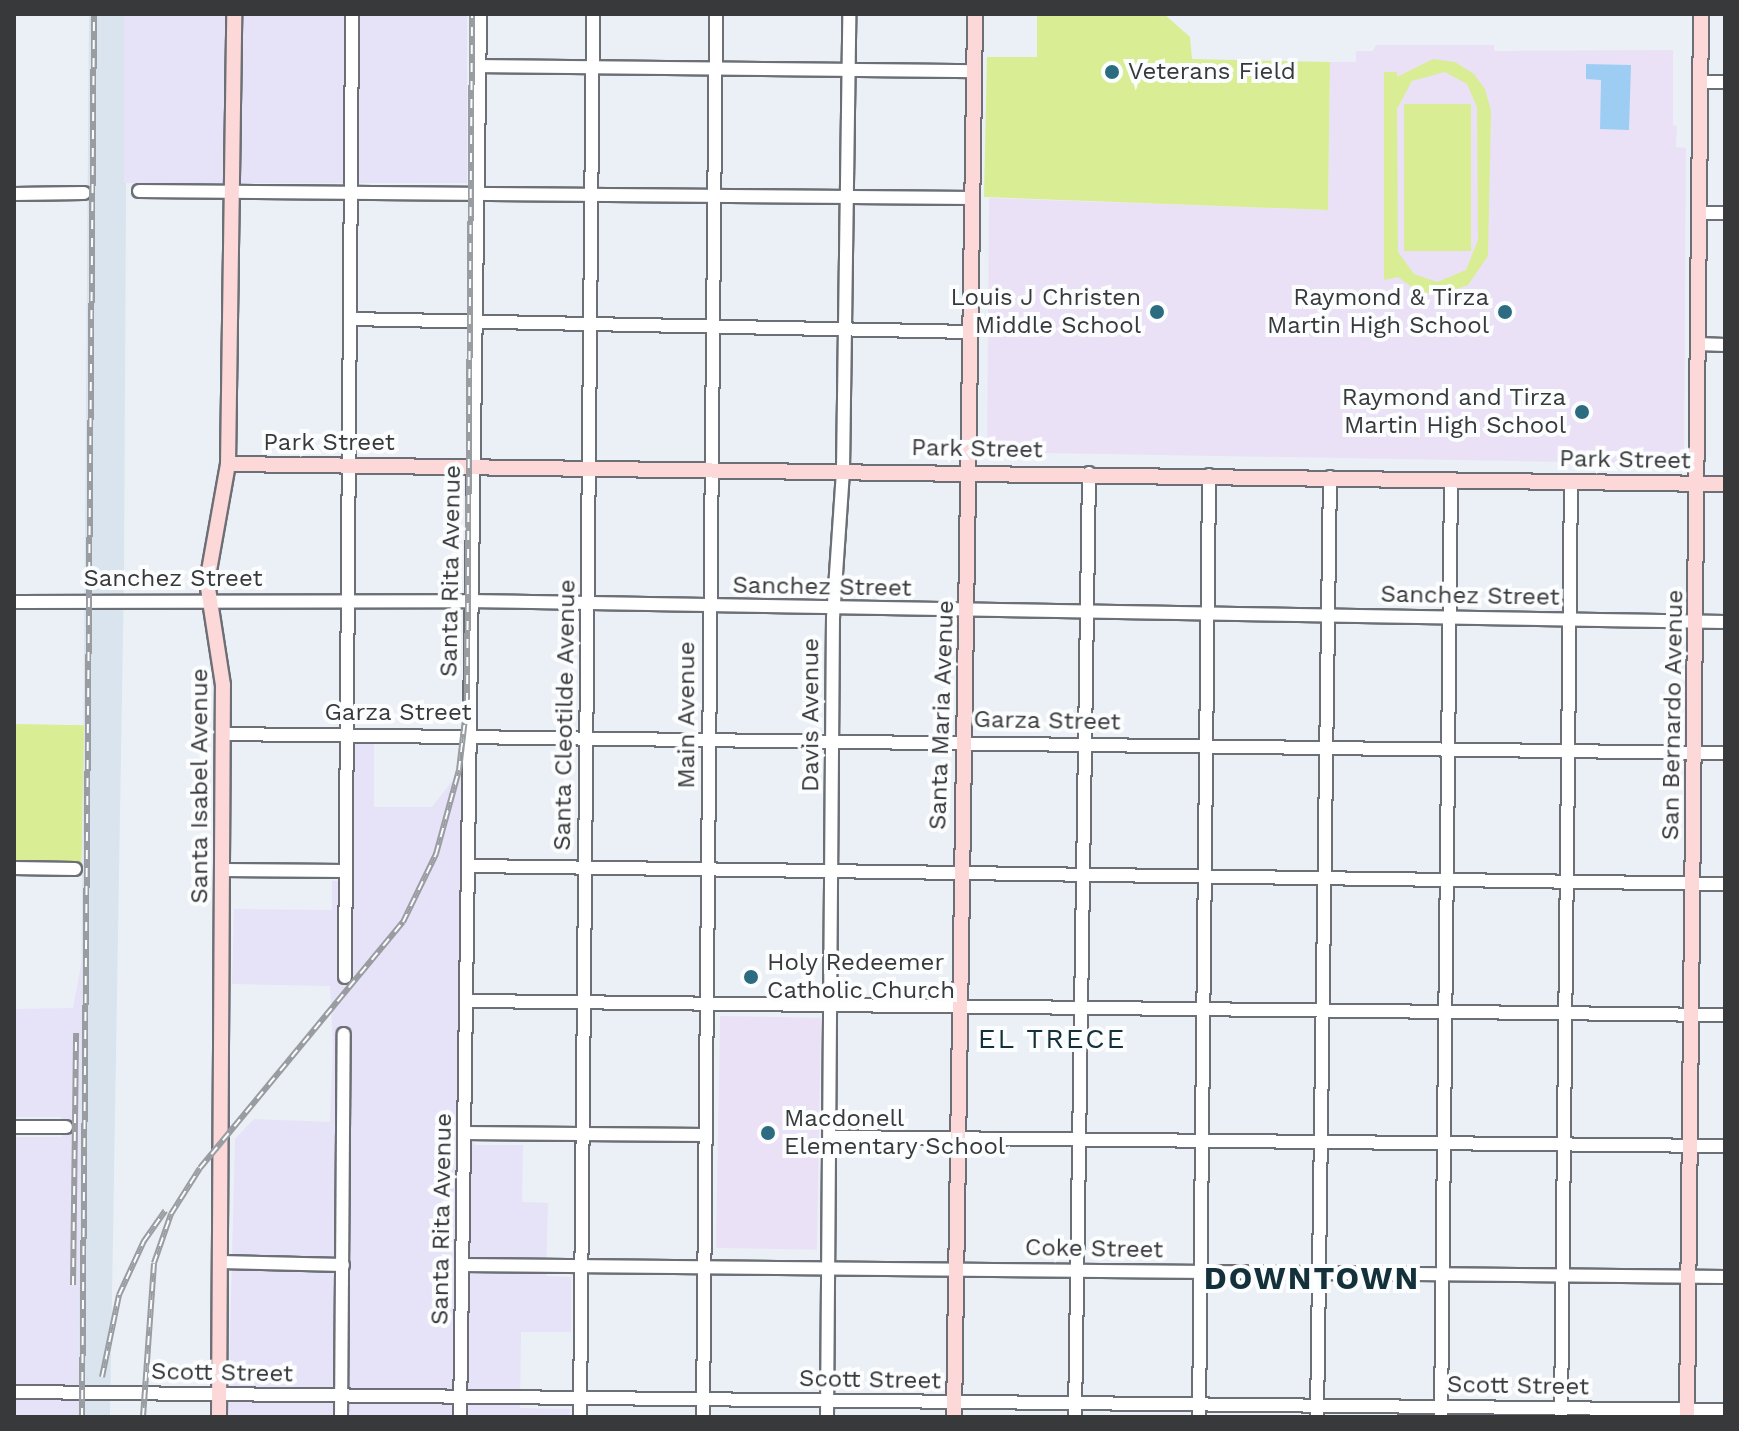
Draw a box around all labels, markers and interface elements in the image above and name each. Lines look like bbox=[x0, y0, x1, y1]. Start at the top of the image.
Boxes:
place label: Veterans Field bbox=[1128, 58, 1296, 86]
marker: Veterans Field bbox=[1103, 63, 1121, 81]
place label: Louis J Christen Middle School bbox=[950, 284, 1141, 340]
place label: Raymond & Tirza Martin High School bbox=[1267, 284, 1489, 340]
marker: Louis J Christen Middle School bbox=[1148, 303, 1166, 321]
marker: Raymond & Tirza Martin High School bbox=[1496, 303, 1514, 321]
place label: Raymond and Tirza Martin High School bbox=[1341, 384, 1566, 440]
marker: Raymond and Tirza Martin High School bbox=[1573, 403, 1591, 421]
street label: Park Street bbox=[263, 429, 395, 457]
street label: Park Street bbox=[911, 433, 1043, 465]
street label: Park Street bbox=[1559, 444, 1691, 476]
street label: Santa Rita Avenue bbox=[435, 464, 467, 678]
street label: Sanchez Street bbox=[84, 565, 262, 593]
street label: Sanchez Street bbox=[732, 571, 912, 603]
street label: Santa Cleotilde Avenue bbox=[548, 578, 582, 852]
street label: Sanchez Street bbox=[1380, 580, 1560, 612]
street label: San Bernardo Avenue bbox=[1656, 589, 1690, 841]
street label: Santa Maria Avenue bbox=[924, 599, 960, 831]
street label: Davis Avenue bbox=[797, 637, 825, 793]
street label: Main Avenue bbox=[673, 641, 701, 789]
street label: Santa Isabel Avenue bbox=[186, 667, 214, 905]
street label: Garza Street bbox=[324, 699, 472, 727]
street label: Garza Street bbox=[973, 705, 1121, 737]
place label: Holy Redeemer Catholic Church bbox=[767, 949, 955, 1005]
marker: Holy Redeemer Catholic Church bbox=[742, 968, 760, 986]
district label: EL TRECE bbox=[977, 1022, 1127, 1056]
place label: Macdonell Elementary School bbox=[784, 1105, 1006, 1161]
street label: Santa Rita Avenue bbox=[426, 1112, 458, 1326]
marker: Macdonell Elementary School bbox=[759, 1124, 777, 1142]
street label: Coke Street bbox=[1025, 1233, 1163, 1265]
district label: DOWNTOWN bbox=[1204, 1259, 1420, 1297]
street label: Scott Street bbox=[151, 1357, 293, 1389]
street label: Scott Street bbox=[799, 1364, 941, 1396]
street label: Scott Street bbox=[1447, 1370, 1589, 1402]

